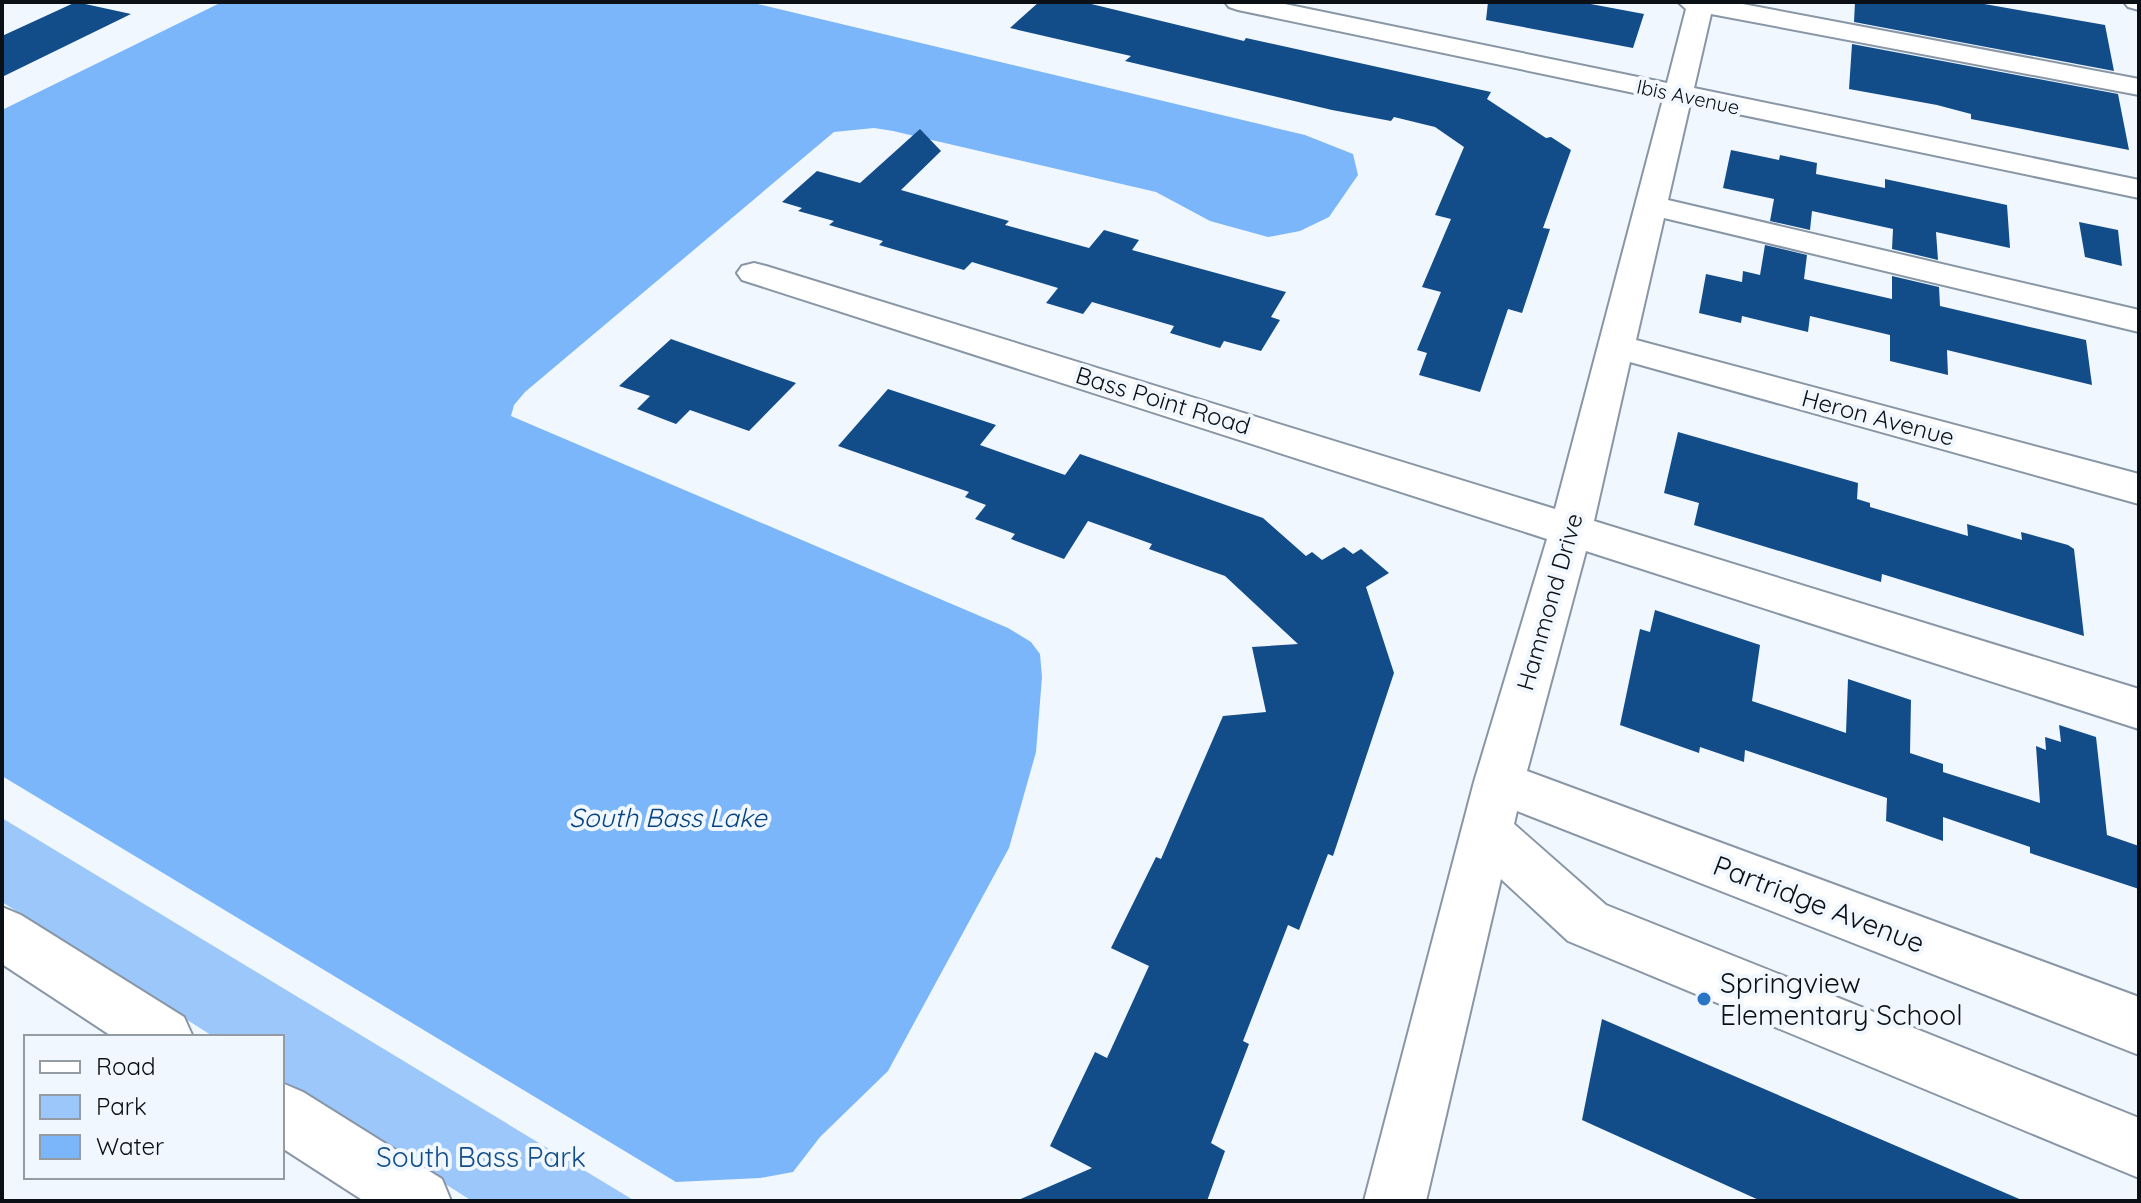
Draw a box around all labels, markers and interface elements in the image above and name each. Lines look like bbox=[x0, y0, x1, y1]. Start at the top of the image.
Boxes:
street label: Ibis Avenue bbox=[1634, 73, 1742, 120]
street label: Bass Point Road bbox=[1072, 359, 1254, 441]
street label: Heron Avenue bbox=[1799, 382, 1958, 452]
street label: Hammond Drive bbox=[1509, 510, 1589, 694]
water label: South Bass Lake bbox=[569, 801, 768, 834]
street label: Partridge Avenue bbox=[1708, 847, 1930, 960]
place label: Springview Elementary School bbox=[1720, 965, 1963, 1032]
marker: Springview Elementary School bbox=[1695, 990, 1713, 1008]
legend bbox=[24, 1035, 284, 1179]
text: Road bbox=[96, 1051, 156, 1081]
text: Park bbox=[96, 1091, 147, 1121]
text: Water bbox=[96, 1131, 164, 1161]
park label: South Bass Park bbox=[376, 1139, 586, 1174]

